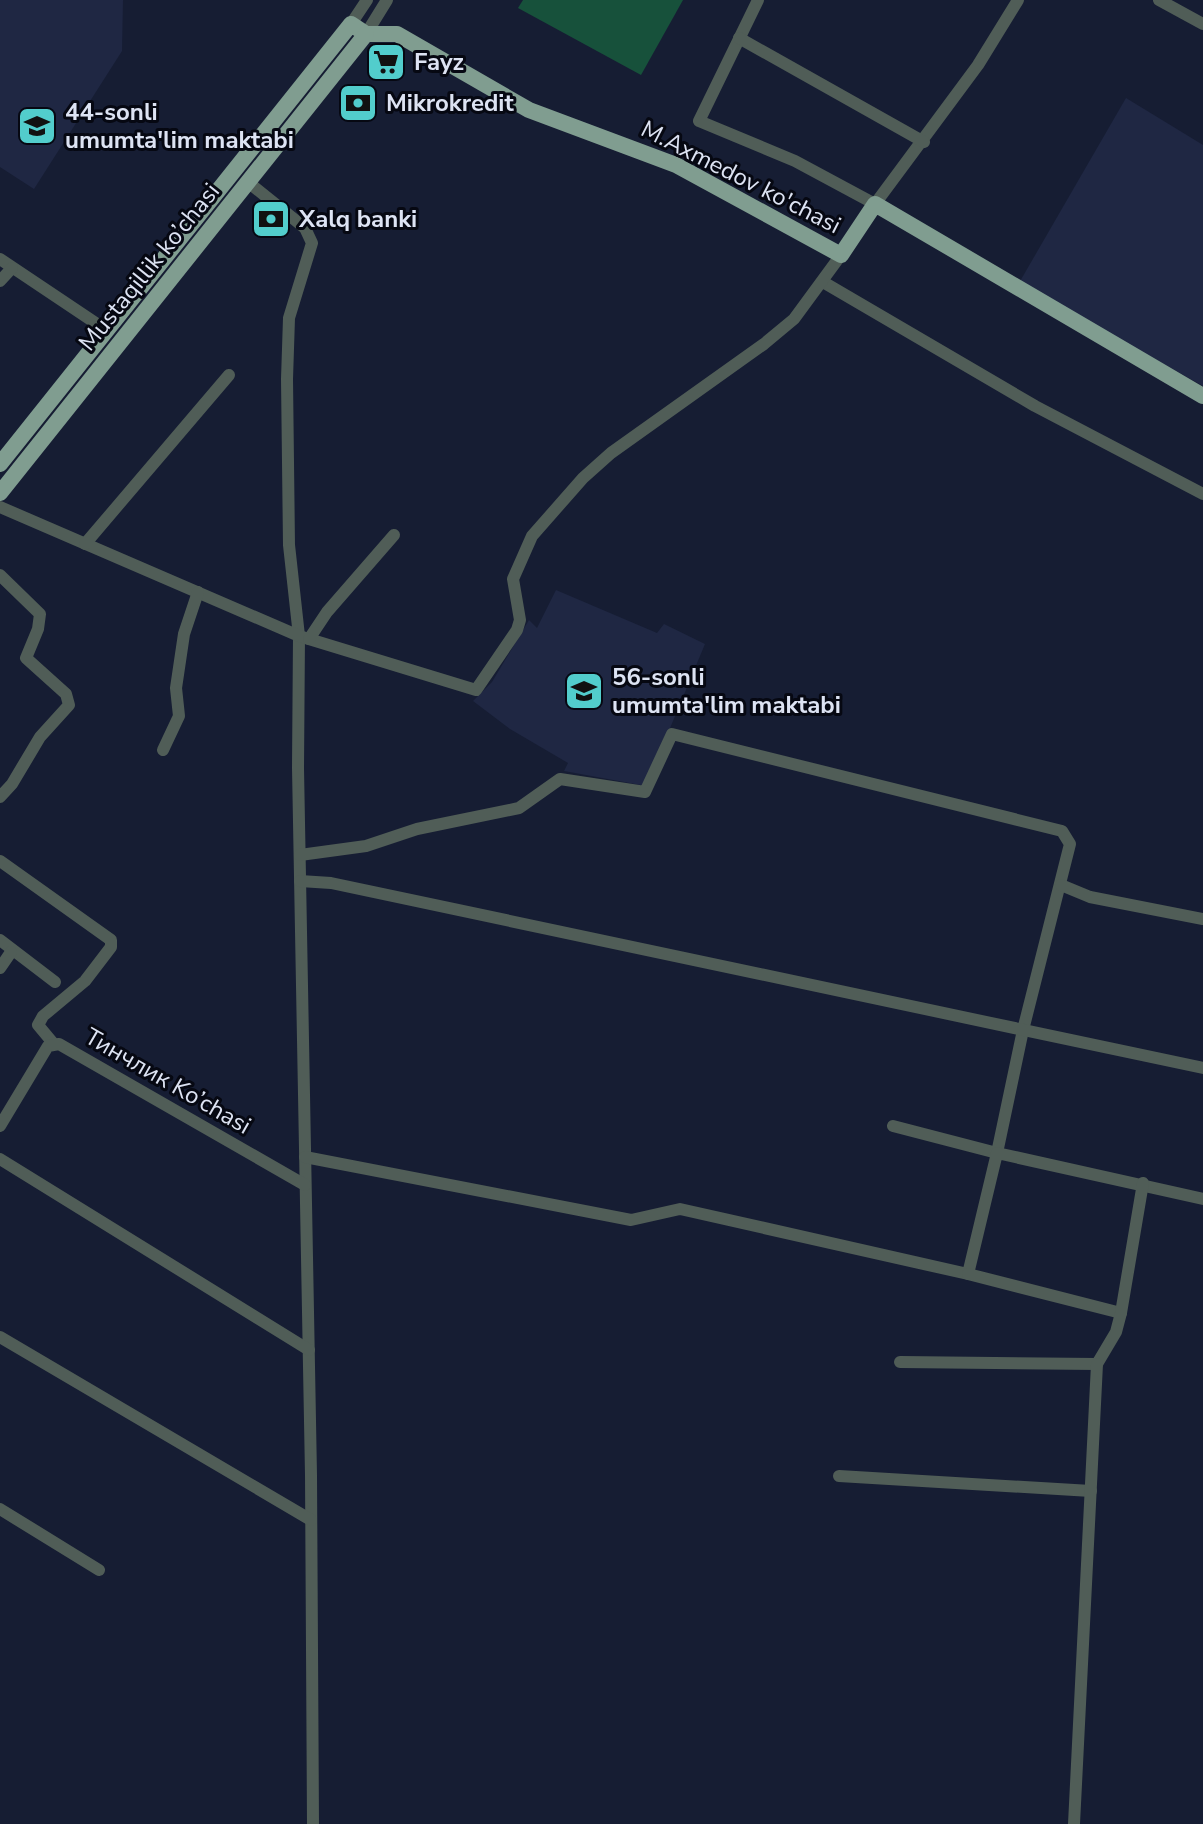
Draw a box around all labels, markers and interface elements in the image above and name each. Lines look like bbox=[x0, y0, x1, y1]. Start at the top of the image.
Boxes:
supermarket icon: Fayz bbox=[365, 41, 407, 83]
place label: Fayz bbox=[414, 46, 464, 78]
bank icon: Mikrokredit bbox=[337, 82, 379, 124]
place label: Mikrokredit bbox=[386, 87, 514, 119]
place label: 44-sonli umumta'lim maktabi bbox=[65, 96, 294, 156]
school or university icon: 44-sonli umumta'lim maktabi bbox=[16, 105, 58, 147]
street label: M.Axmedov ko'chasi bbox=[636, 113, 846, 241]
street label: Mustaqillik ko’chasi bbox=[71, 176, 227, 358]
bank icon: Xalq banki bbox=[250, 198, 292, 240]
place label: Xalq banki bbox=[298, 203, 417, 235]
place label: 56-sonli umumta'lim maktabi bbox=[612, 661, 841, 721]
school or university icon: 56-sonli umumta'lim maktabi bbox=[563, 670, 605, 712]
street label: Тинчлик Ko’chasi bbox=[79, 1020, 257, 1142]

